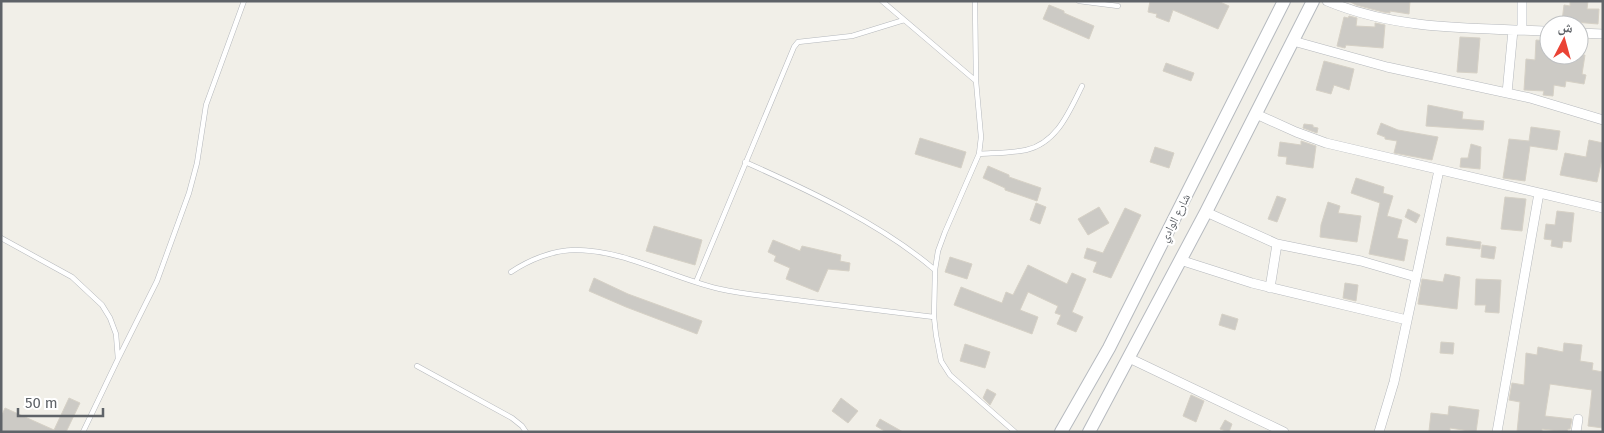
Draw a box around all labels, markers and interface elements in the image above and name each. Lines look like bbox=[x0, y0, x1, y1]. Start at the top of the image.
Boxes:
north arrow bbox=[1539, 15, 1589, 65]
text: ش bbox=[1557, 18, 1574, 37]
street label: شارع الوادي bbox=[1157, 191, 1196, 246]
scale bar bbox=[18, 386, 102, 418]
text: 50 m bbox=[25, 394, 58, 412]

